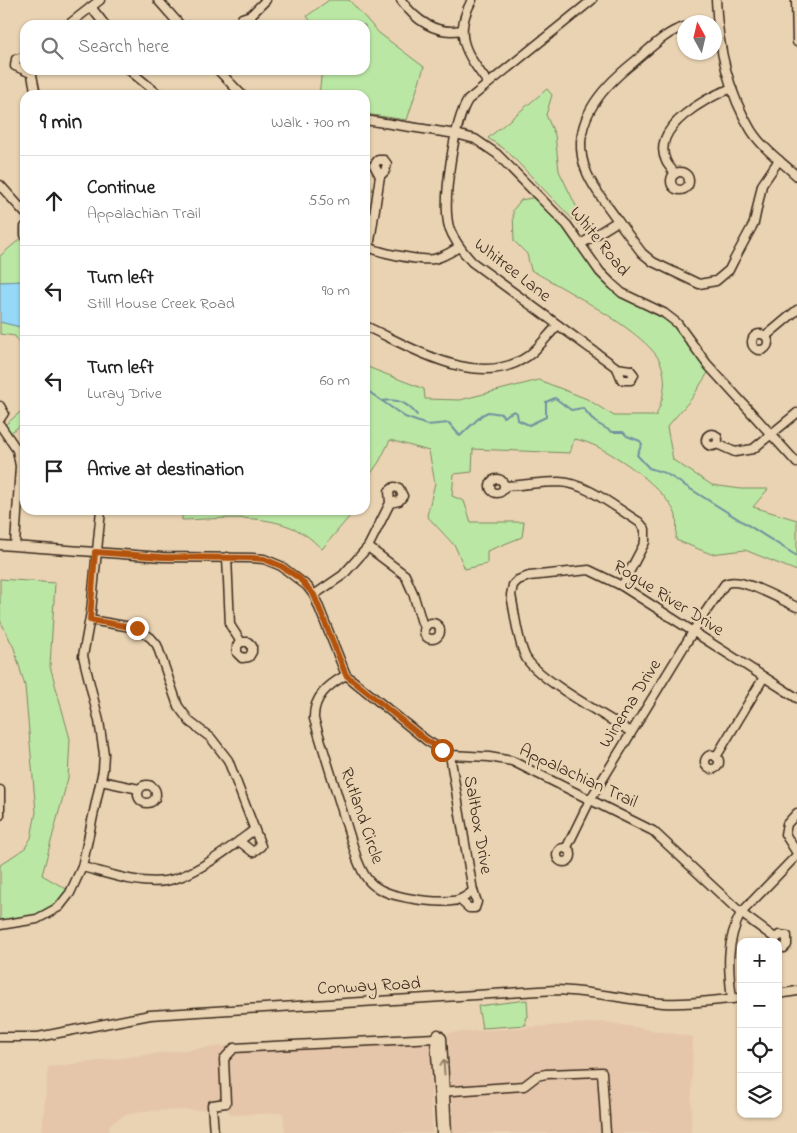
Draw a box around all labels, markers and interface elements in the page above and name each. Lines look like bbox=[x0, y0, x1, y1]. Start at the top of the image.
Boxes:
north arrow bbox=[677, 15, 722, 60]
search box bbox=[20, 20, 370, 75]
icon: search bbox=[38, 34, 66, 62]
text: Search here bbox=[78, 34, 169, 61]
text: 9 min bbox=[40, 108, 82, 138]
text: Walk · 700 m bbox=[271, 111, 350, 135]
text: Continue bbox=[87, 175, 155, 202]
icon: ahead bbox=[40, 187, 68, 215]
text: 550 m bbox=[308, 189, 350, 213]
street label: White Road bbox=[563, 201, 635, 283]
text: Appalachian Trail bbox=[87, 202, 201, 226]
street label: Whitree Lane bbox=[468, 233, 557, 310]
text: Turn left bbox=[87, 265, 154, 292]
icon: left bbox=[40, 277, 68, 305]
text: 90 m bbox=[322, 279, 350, 303]
text: Still House Creek Road bbox=[87, 292, 235, 316]
text: Turn left bbox=[87, 355, 154, 382]
icon: left bbox=[40, 367, 68, 395]
text: 60 m bbox=[320, 369, 350, 393]
text: Luray Drive bbox=[87, 382, 162, 406]
icon: arrive bbox=[40, 457, 68, 485]
text: Arrive at destination bbox=[87, 457, 244, 484]
street label: Rogue River Drive bbox=[607, 554, 729, 645]
route end bbox=[126, 617, 149, 640]
street label: Winema Drive bbox=[593, 654, 669, 754]
street label: Appalachian Trail bbox=[515, 738, 641, 816]
route start bbox=[431, 739, 454, 762]
street label: Rutland Circle bbox=[332, 764, 390, 869]
street label: Saltbox Drive bbox=[456, 774, 499, 877]
map controls bbox=[737, 938, 782, 1118]
button: + bbox=[737, 938, 782, 983]
street label: Conway Road bbox=[317, 971, 421, 1003]
button: − bbox=[737, 983, 782, 1028]
button: locate bbox=[737, 1028, 782, 1073]
one-way arrow bbox=[439, 1059, 449, 1075]
button: layers bbox=[737, 1073, 782, 1118]

